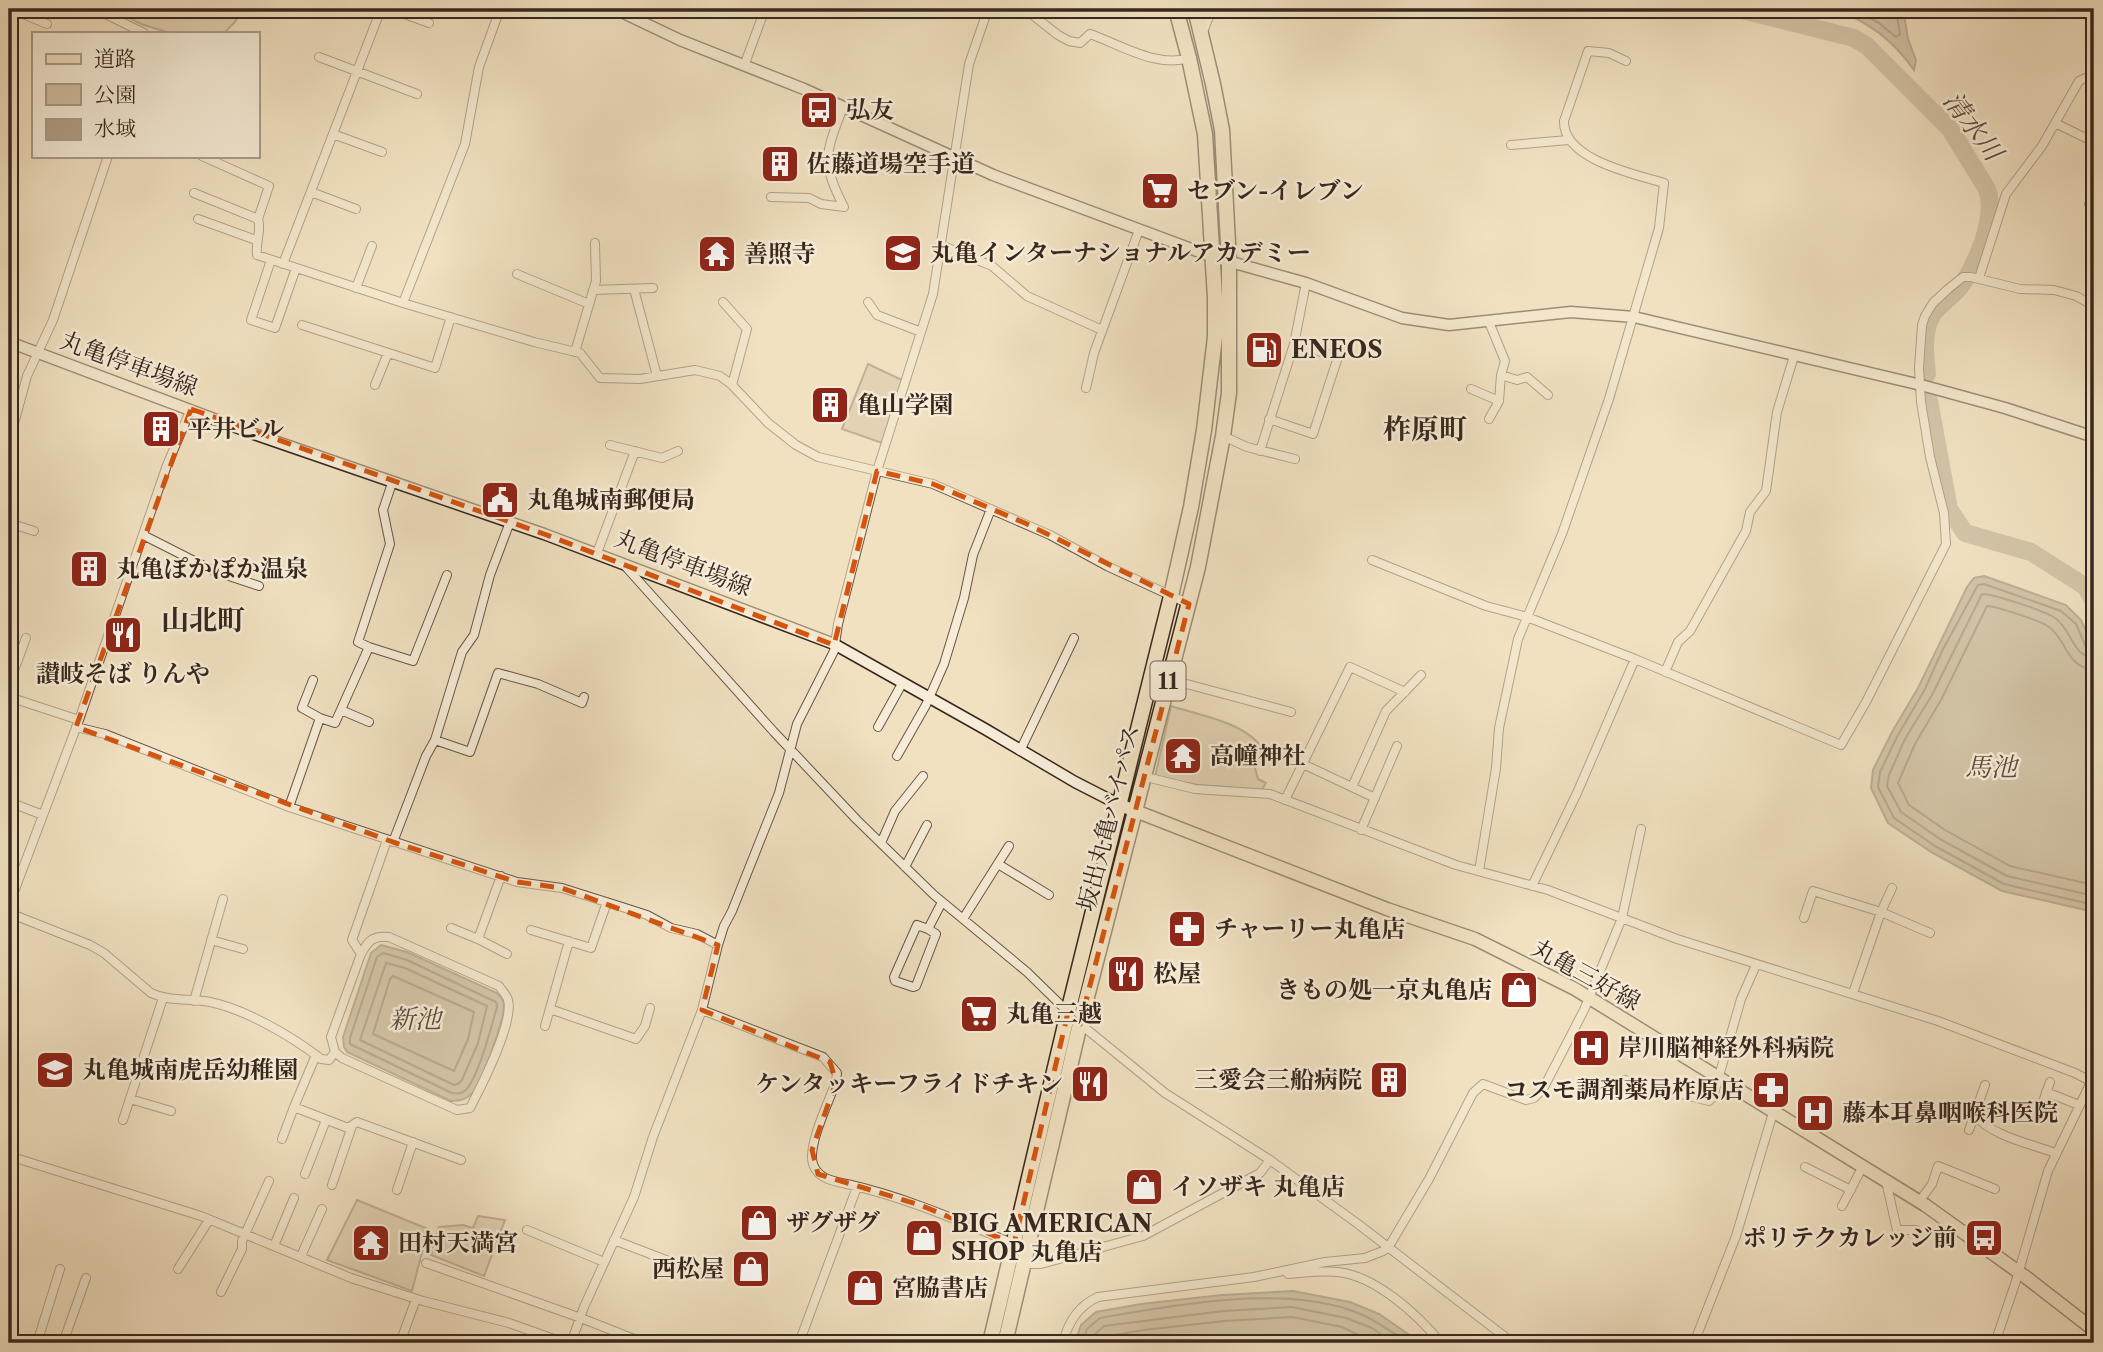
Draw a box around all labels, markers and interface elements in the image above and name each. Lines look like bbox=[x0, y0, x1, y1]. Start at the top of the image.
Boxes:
legend bbox=[32, 32, 259, 158]
text: 道路 bbox=[94, 46, 136, 71]
text: 公園 bbox=[94, 82, 136, 107]
water label: 清水川 bbox=[1937, 85, 2011, 169]
bus stop icon: 弘友 bbox=[798, 89, 840, 131]
place label: 弘友 bbox=[846, 95, 894, 124]
text: 水域 bbox=[94, 116, 136, 141]
building icon: 佐藤道場空手道 bbox=[759, 143, 801, 185]
place label: 佐藤道場空手道 bbox=[807, 149, 975, 178]
supermarket icon: セブン-イレブン bbox=[1139, 170, 1181, 212]
place label: セブン-イレブン bbox=[1187, 176, 1364, 205]
school or university icon: 丸亀インターナショナルアカデミー bbox=[882, 232, 924, 274]
temple icon: 善照寺 bbox=[696, 233, 738, 275]
place label: 丸亀インターナショナルアカデミー bbox=[930, 238, 1311, 267]
place label: 善照寺 bbox=[744, 239, 816, 268]
street label: 丸亀停車場線 bbox=[57, 325, 202, 402]
fuel station icon: ENEOS bbox=[1243, 329, 1285, 371]
place label: ENEOS bbox=[1291, 335, 1383, 364]
building icon: 亀山学園 bbox=[809, 384, 851, 426]
place label: 亀山学園 bbox=[857, 390, 953, 419]
building icon: 平井ビル bbox=[140, 408, 182, 450]
district label: 柞原町 bbox=[1383, 412, 1467, 446]
place label: 平井ビル bbox=[188, 414, 284, 443]
public building icon: 丸亀城南郵便局 bbox=[479, 479, 521, 521]
place label: 丸亀城南郵便局 bbox=[527, 485, 695, 514]
street label: 丸亀停車場線 bbox=[611, 523, 756, 602]
building icon: 丸亀ぽかぽか温泉 bbox=[68, 548, 110, 590]
place label: 丸亀ぽかぽか温泉 bbox=[116, 554, 308, 583]
district label: 山北町 bbox=[161, 603, 245, 637]
restaurant icon: 讃岐そば りんや bbox=[102, 614, 144, 656]
place label: 讃岐そば りんや bbox=[36, 659, 210, 688]
road number: 11 bbox=[1150, 662, 1186, 701]
street label: 坂出丸亀バイパス bbox=[1071, 721, 1146, 914]
temple icon: 高幢神社 bbox=[1162, 735, 1204, 777]
place label: 高幢神社 bbox=[1210, 741, 1306, 770]
water label: 馬池 bbox=[1965, 751, 2020, 783]
pharmacy icon: チャーリー丸亀店 bbox=[1166, 908, 1208, 950]
place label: チャーリー丸亀店 bbox=[1214, 914, 1405, 943]
street label: 丸亀三好線 bbox=[1527, 933, 1646, 1016]
restaurant icon: 松屋 bbox=[1105, 953, 1147, 995]
place label: 松屋 bbox=[1153, 959, 1201, 988]
shop icon: きもの処一京丸亀店 bbox=[1498, 969, 1540, 1011]
place label: きもの処一京丸亀店 bbox=[1276, 975, 1492, 1004]
supermarket icon: 丸亀三越 bbox=[958, 993, 1000, 1035]
place label: 丸亀三越 bbox=[1006, 999, 1102, 1028]
water label: 新池 bbox=[389, 1003, 444, 1035]
hospital icon: 岸川脳神経外科病院 bbox=[1570, 1027, 1612, 1069]
place label: 岸川脳神経外科病院 bbox=[1618, 1033, 1834, 1062]
school or university icon: 丸亀城南虎岳幼稚園 bbox=[34, 1049, 76, 1091]
place label: 丸亀城南虎岳幼稚園 bbox=[82, 1055, 298, 1084]
building icon: 三愛会三船病院 bbox=[1368, 1059, 1410, 1101]
restaurant icon: ケンタッキーフライドチキン bbox=[1069, 1063, 1111, 1105]
place label: 三愛会三船病院 bbox=[1194, 1065, 1362, 1094]
place label: ケンタッキーフライドチキン bbox=[755, 1069, 1063, 1098]
pharmacy icon: コスモ調剤薬局柞原店 bbox=[1750, 1069, 1792, 1111]
place label: コスモ調剤薬局柞原店 bbox=[1504, 1075, 1744, 1104]
hospital icon: 藤本耳鼻咽喉科医院 bbox=[1794, 1092, 1836, 1134]
place label: 藤本耳鼻咽喉科医院 bbox=[1842, 1098, 2058, 1127]
shop icon: イソザキ 丸亀店 bbox=[1123, 1166, 1165, 1208]
place label: イソザキ 丸亀店 bbox=[1171, 1172, 1345, 1201]
shop icon: ザグザグ bbox=[738, 1202, 780, 1244]
place label: ザグザグ bbox=[786, 1208, 880, 1237]
place label: BIG AMERICAN SHOP 丸亀店 bbox=[951, 1209, 1153, 1266]
shop icon: BIG AMERICAN SHOP 丸亀店 bbox=[903, 1217, 945, 1259]
bus stop icon: ポリテクカレッジ前 bbox=[1963, 1217, 2005, 1259]
temple icon: 田村天満宮 bbox=[350, 1222, 392, 1264]
place label: ポリテクカレッジ前 bbox=[1743, 1223, 1957, 1252]
place label: 田村天満宮 bbox=[398, 1228, 518, 1257]
shop icon: 西松屋 bbox=[730, 1248, 772, 1290]
place label: 西松屋 bbox=[652, 1254, 724, 1283]
shop icon: 宮脇書店 bbox=[844, 1267, 886, 1309]
place label: 宮脇書店 bbox=[892, 1273, 988, 1302]

